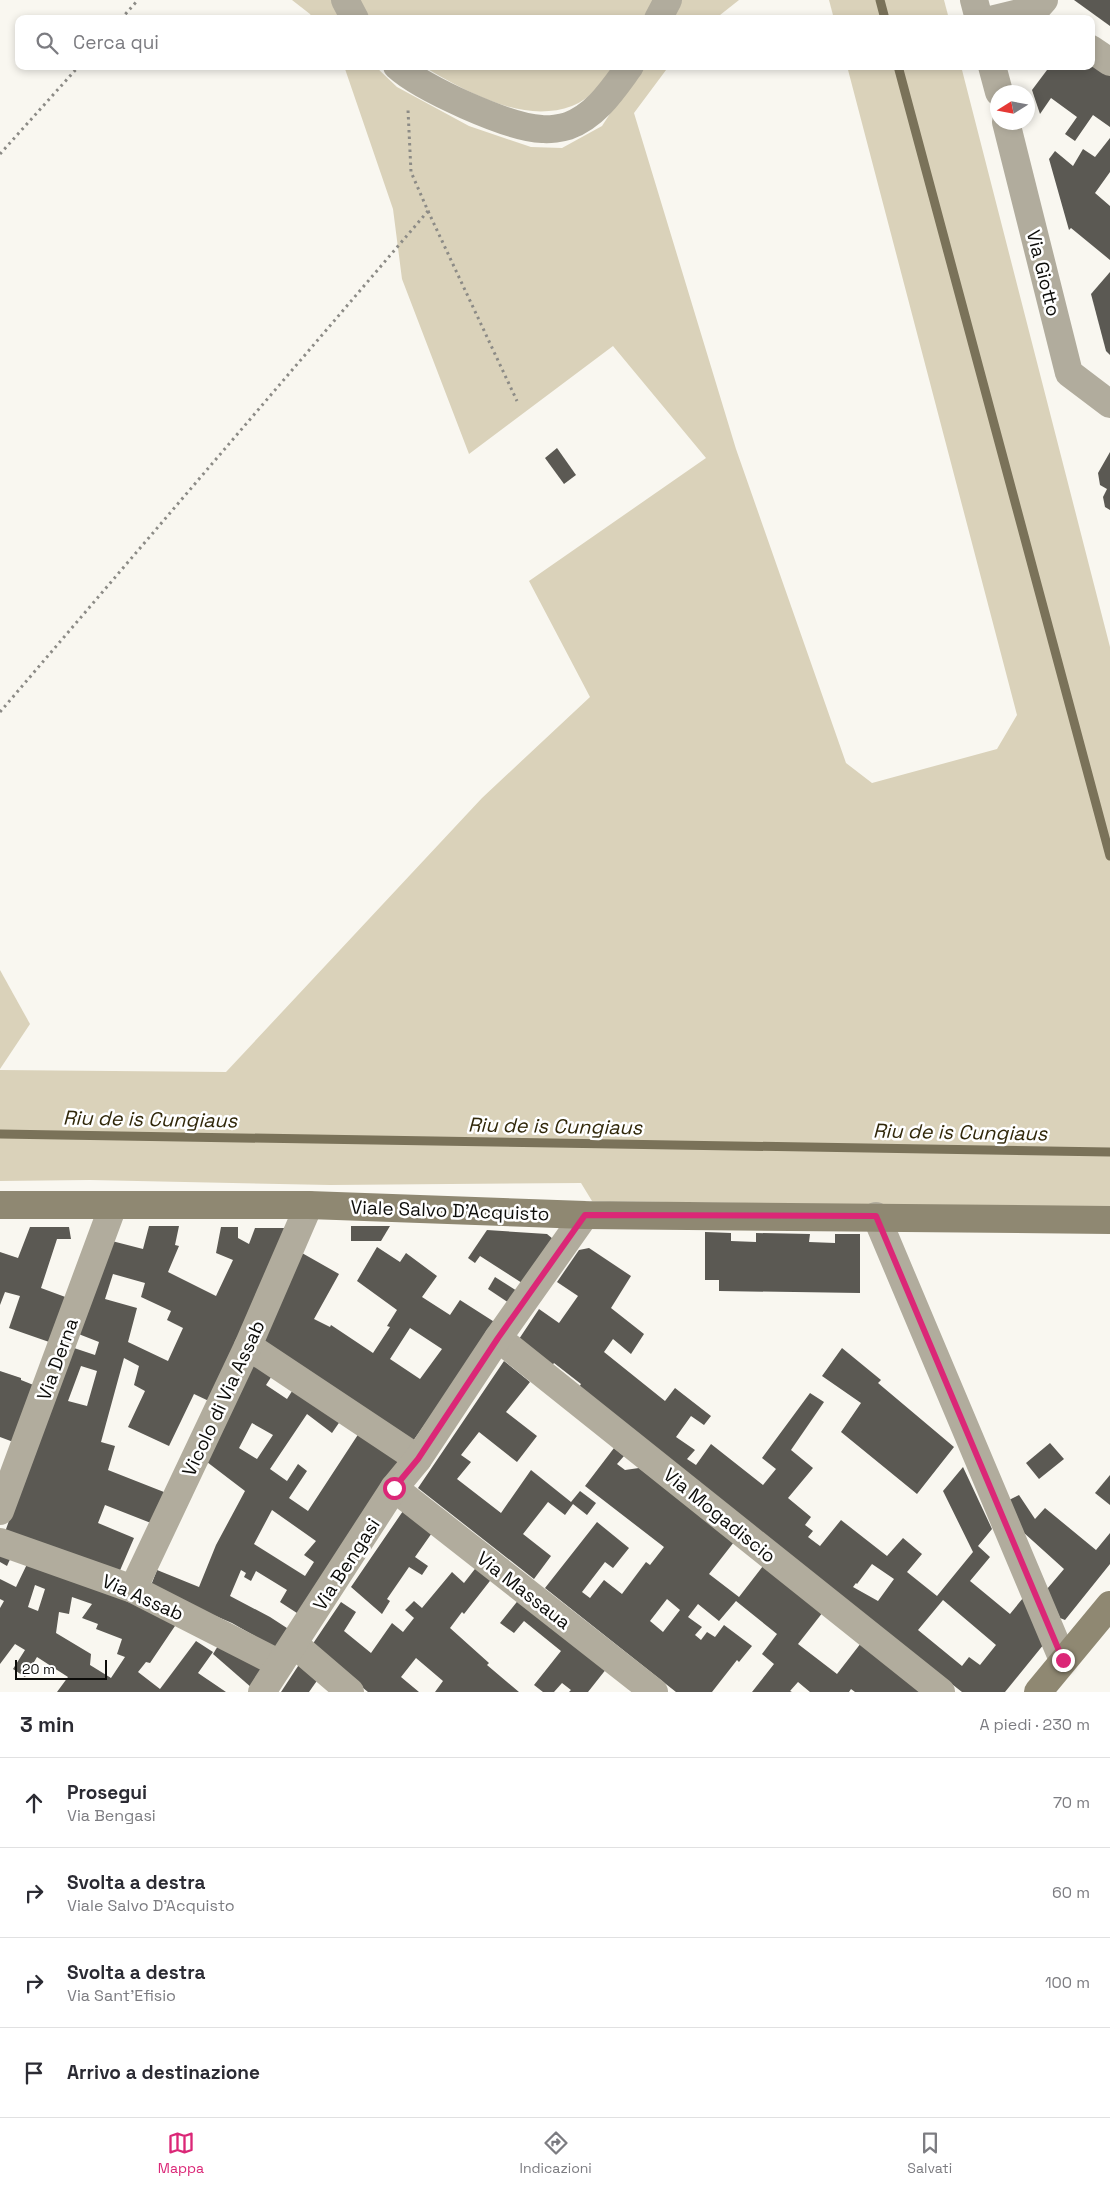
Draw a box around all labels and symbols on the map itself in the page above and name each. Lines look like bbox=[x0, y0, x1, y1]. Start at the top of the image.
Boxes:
north arrow bbox=[990, 85, 1035, 130]
street label: Via Giotto bbox=[1021, 228, 1066, 319]
water label: Riu de is Cungiaus bbox=[63, 1104, 239, 1134]
water label: Riu de is Cungiaus bbox=[468, 1111, 644, 1141]
water label: Riu de is Cungiaus bbox=[873, 1117, 1049, 1147]
street label: Viale Salvo D'Acquisto bbox=[350, 1195, 550, 1226]
street label: Via Derna bbox=[31, 1315, 84, 1404]
street label: Vicolo di Via Assab bbox=[176, 1316, 271, 1480]
street label: Via Mogadiscio bbox=[658, 1462, 781, 1569]
route start bbox=[383, 1477, 406, 1500]
street label: Via Bengasi bbox=[307, 1513, 386, 1615]
street label: Via Massaua bbox=[472, 1546, 576, 1635]
street label: Via Assab bbox=[98, 1568, 188, 1627]
route end bbox=[1052, 1649, 1075, 1672]
scale bar bbox=[15, 1657, 108, 1680]

